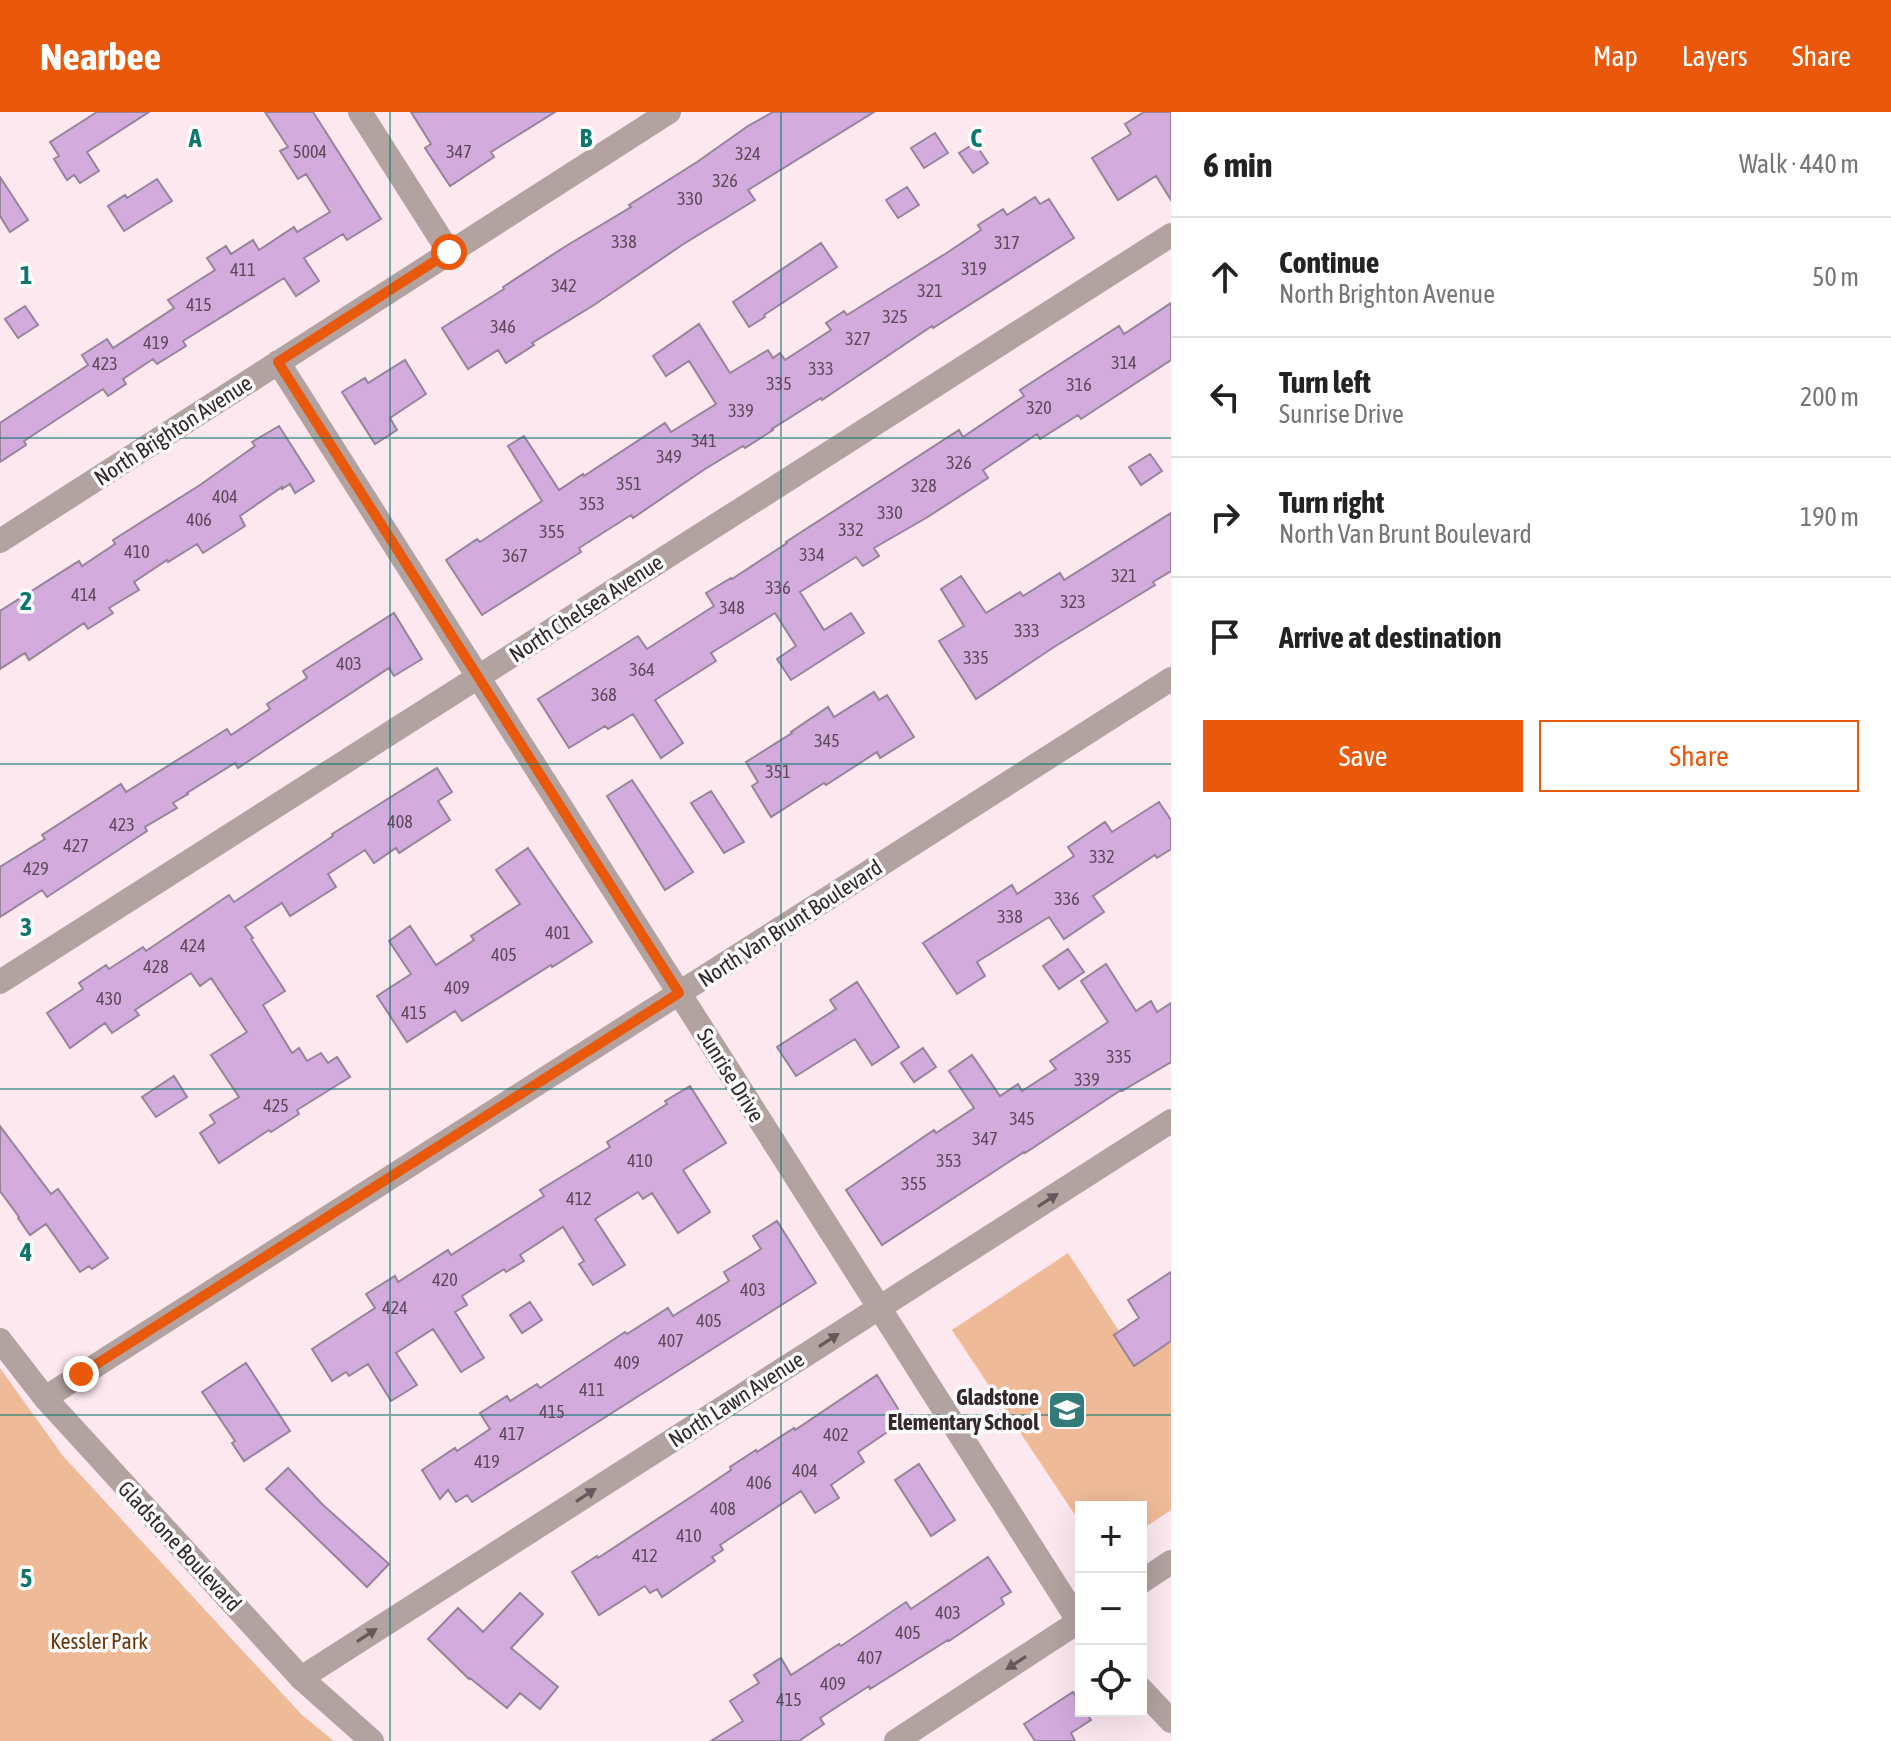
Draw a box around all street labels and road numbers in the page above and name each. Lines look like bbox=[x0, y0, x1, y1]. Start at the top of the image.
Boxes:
street label: North Brighton Avenue bbox=[89, 369, 257, 491]
street label: North Chelsea Avenue bbox=[504, 549, 668, 667]
street label: North Van Brunt Boulevard bbox=[693, 854, 887, 992]
street label: Sunrise Drive bbox=[692, 1023, 770, 1127]
street label: North Lawn Avenue bbox=[663, 1346, 809, 1452]
street label: Gladstone Boulevard bbox=[113, 1475, 247, 1617]

